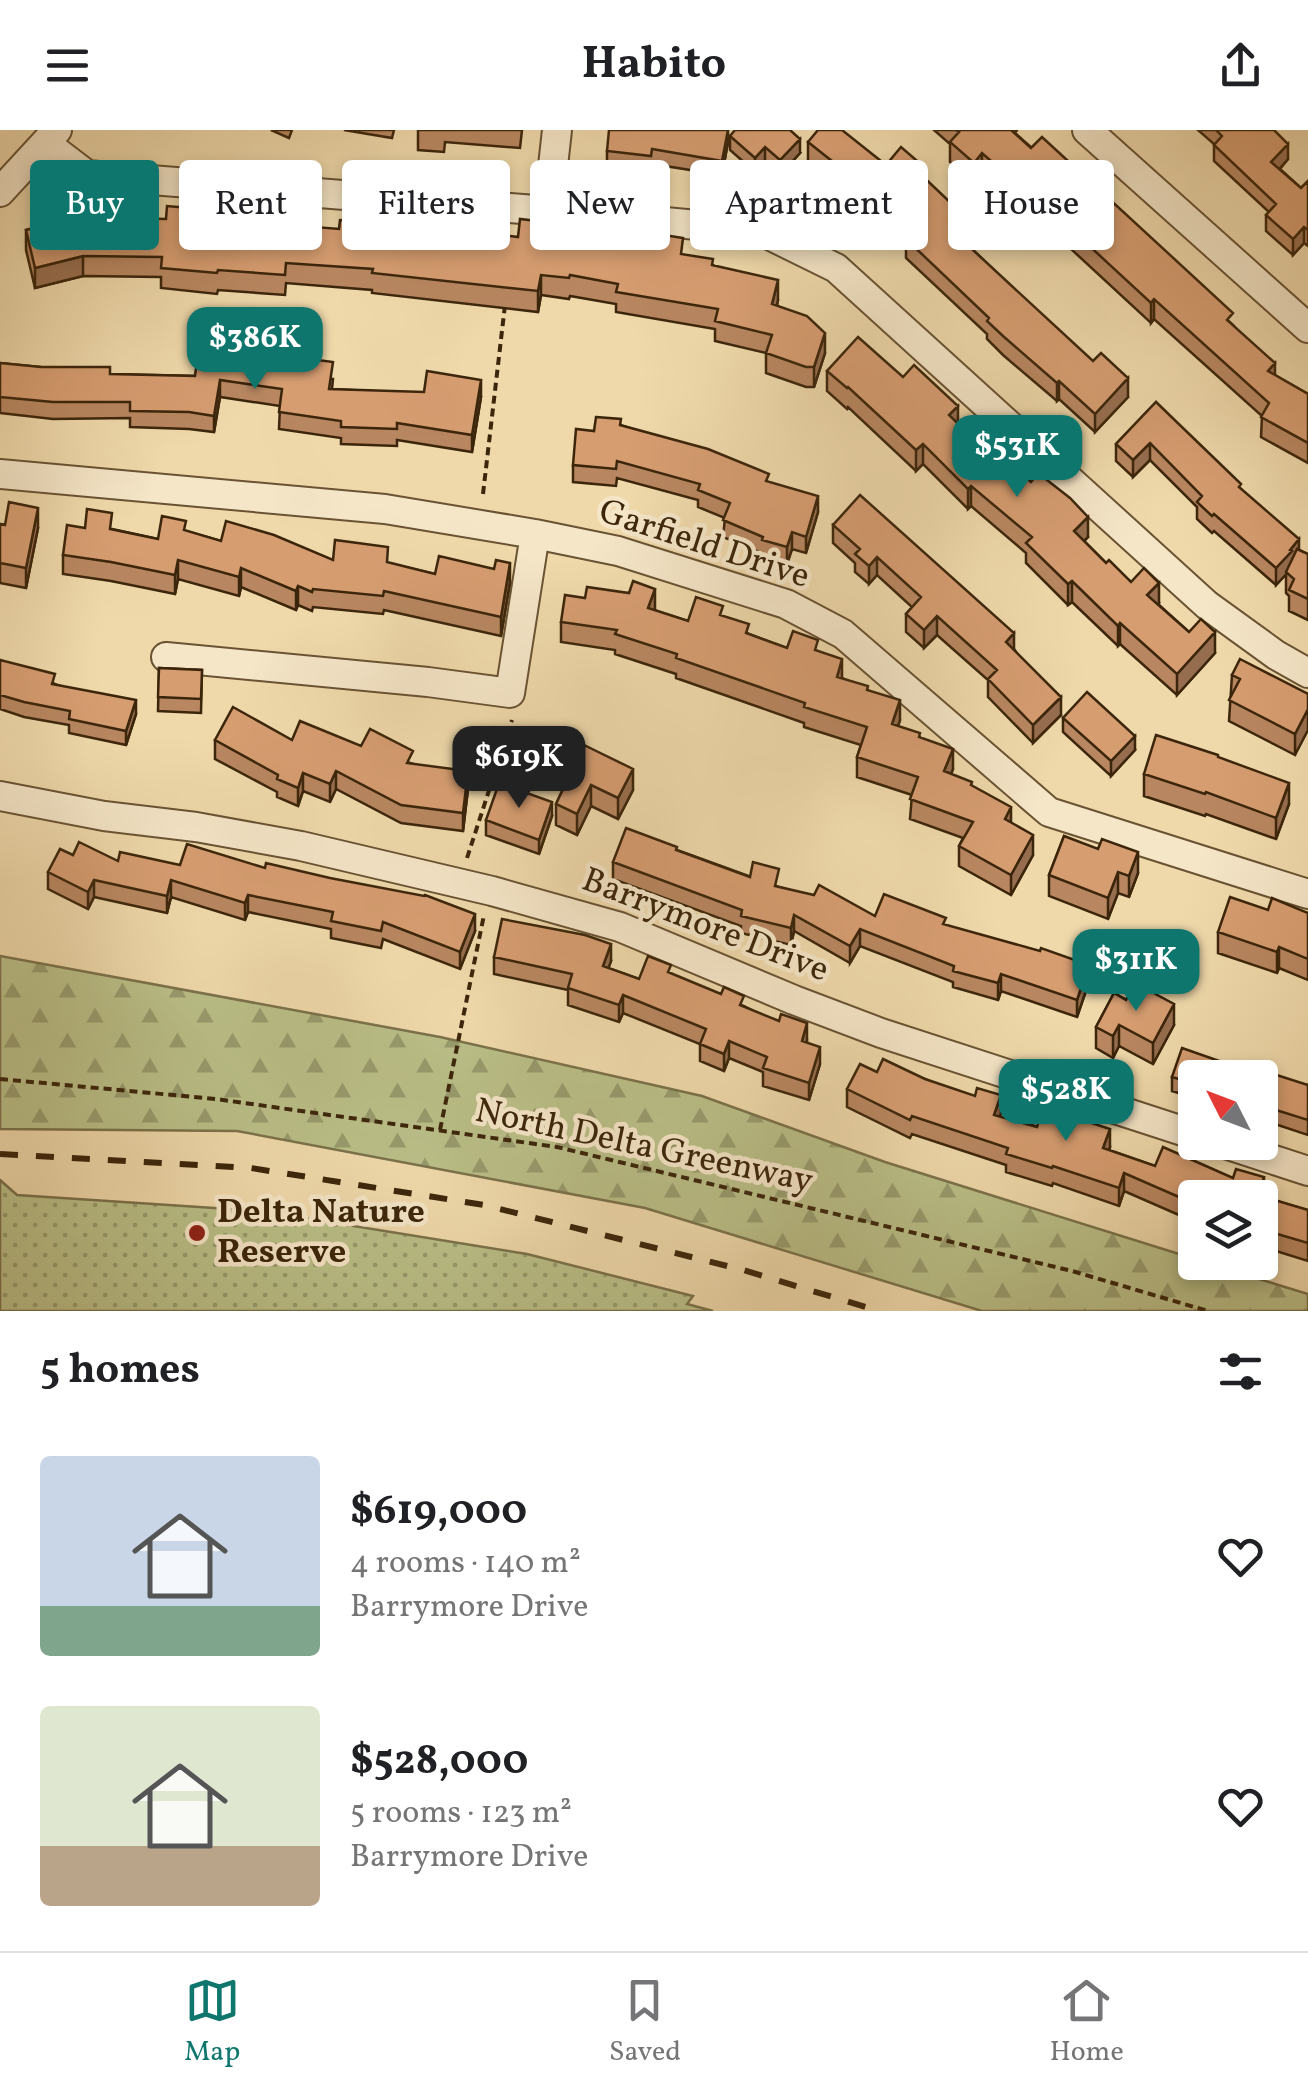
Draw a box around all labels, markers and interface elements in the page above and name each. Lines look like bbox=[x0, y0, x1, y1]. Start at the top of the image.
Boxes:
text: Habito bbox=[582, 34, 726, 97]
icon: menu bbox=[40, 38, 95, 93]
icon: share bbox=[1213, 38, 1268, 93]
chip: Buy bbox=[30, 160, 159, 250]
chip: Rent bbox=[179, 160, 322, 250]
chip: Filters bbox=[342, 160, 510, 250]
chip: New bbox=[530, 160, 670, 250]
chip: Apartment bbox=[690, 160, 928, 250]
chip: House bbox=[948, 160, 1114, 250]
pin: $386K bbox=[185, 307, 325, 392]
text: $386K bbox=[209, 317, 301, 361]
pin: $531K bbox=[947, 415, 1087, 500]
text: $531K bbox=[974, 425, 1060, 469]
street label: Garfield Drive bbox=[592, 488, 816, 602]
pin: $619K bbox=[449, 726, 589, 811]
text: $619K bbox=[474, 736, 564, 780]
street label: Barrymore Drive bbox=[575, 857, 835, 995]
pin: $311K bbox=[1066, 929, 1206, 1014]
text: $311K bbox=[1094, 939, 1178, 983]
pin: $528K bbox=[996, 1059, 1136, 1144]
north arrow bbox=[1178, 1060, 1278, 1160]
map controls bbox=[1178, 1060, 1278, 1280]
text: $528K bbox=[1021, 1069, 1111, 1113]
street label: North Delta Greenway bbox=[471, 1088, 817, 1206]
button: layers bbox=[1178, 1180, 1278, 1280]
place label: Delta Nature Reserve bbox=[217, 1189, 425, 1277]
marker: Delta Nature Reserve bbox=[186, 1222, 208, 1244]
text: 5 homes bbox=[40, 1342, 200, 1401]
icon: filters bbox=[1213, 1344, 1268, 1399]
text: $619,000 bbox=[350, 1483, 527, 1542]
icon: home bbox=[120, 1496, 240, 1616]
icon: heart bbox=[1213, 1529, 1268, 1584]
text: 4 rooms · 140 m² bbox=[350, 1542, 581, 1586]
text: Barrymore Drive bbox=[350, 1586, 588, 1630]
text: $528,000 bbox=[350, 1733, 528, 1792]
icon: home bbox=[120, 1746, 240, 1866]
icon: heart bbox=[1213, 1779, 1268, 1834]
text: 5 rooms · 123 m² bbox=[350, 1792, 572, 1836]
text: Barrymore Drive bbox=[350, 1836, 588, 1880]
tab: Map bbox=[184, 1973, 240, 2072]
tab: Saved bbox=[609, 1973, 681, 2072]
tab: Home bbox=[1050, 1973, 1124, 2072]

